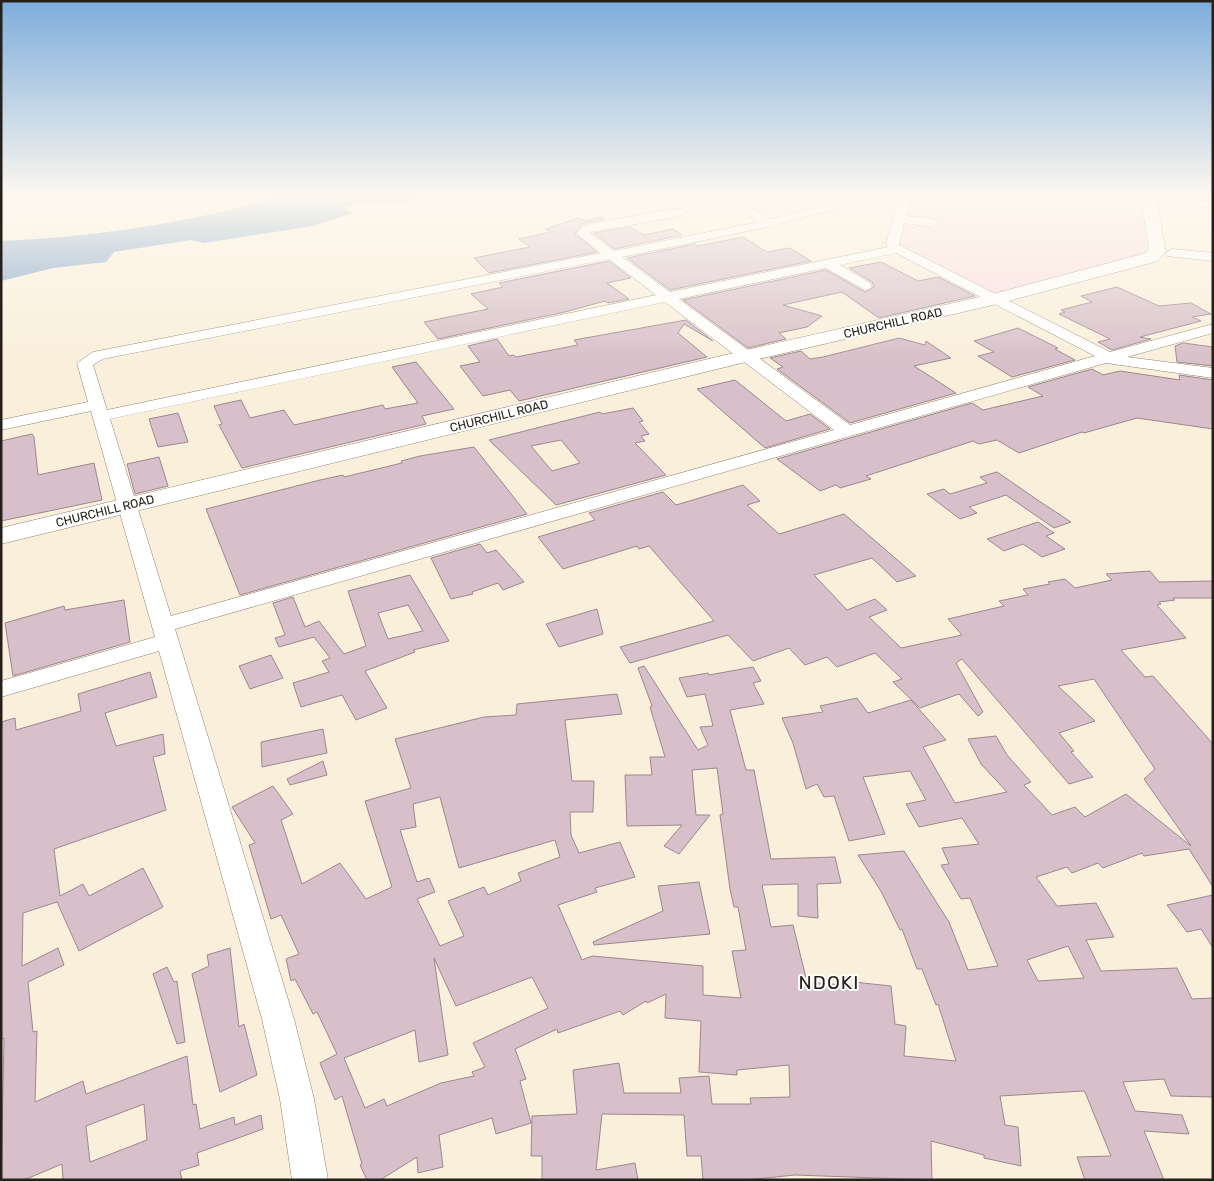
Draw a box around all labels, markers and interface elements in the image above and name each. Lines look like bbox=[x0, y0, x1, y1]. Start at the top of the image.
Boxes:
street label: CHURCHILL ROAD bbox=[842, 305, 944, 341]
street label: CHURCHILL ROAD bbox=[448, 397, 550, 435]
street label: CHURCHILL ROAD bbox=[54, 492, 156, 530]
district label: NDOKI bbox=[799, 971, 859, 994]

